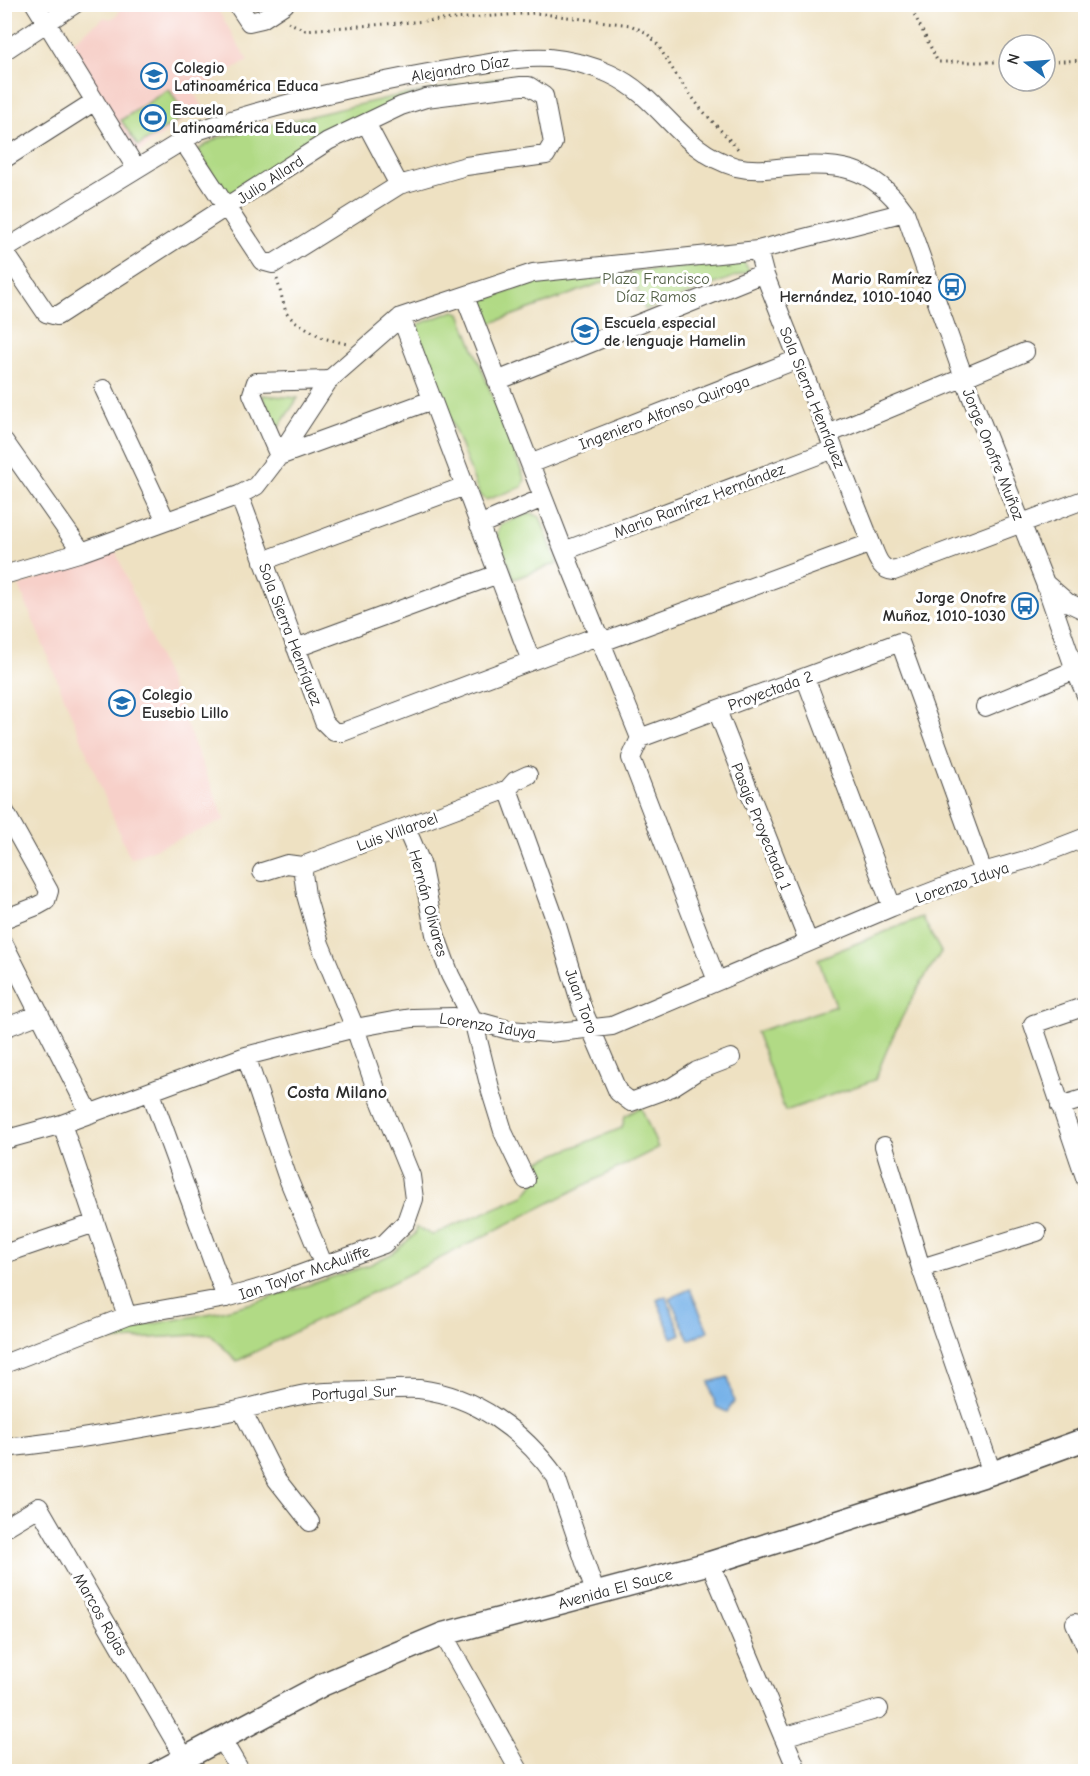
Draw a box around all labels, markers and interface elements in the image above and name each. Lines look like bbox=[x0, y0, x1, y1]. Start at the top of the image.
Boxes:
north arrow bbox=[997, 33, 1057, 93]
street label: Alejandro Díaz bbox=[410, 52, 510, 86]
text: N bbox=[1003, 52, 1024, 67]
place label: Colegio Latinoamérica Educa bbox=[174, 59, 319, 95]
school or university icon: Colegio Latinoamérica Educa bbox=[139, 61, 169, 91]
place label: Escuela Latinoamérica Educa bbox=[172, 101, 317, 137]
sports icon: Escuela Latinoamérica Educa bbox=[138, 103, 168, 133]
street label: Julio Allard bbox=[234, 152, 307, 208]
park label: Plaza Francisco Díaz Ramos bbox=[602, 270, 710, 306]
place label: Mario Ramírez Hernández, 1010-1040 bbox=[779, 270, 932, 306]
bus stop icon: Mario Ramírez Hernández, 1010-1040 bbox=[937, 272, 967, 302]
place label: Escuela especial de lenguaje Hamelin bbox=[604, 314, 746, 350]
school or university icon: Escuela especial de lenguaje Hamelin bbox=[570, 316, 600, 346]
street label: Sola Sierra Henríquez bbox=[775, 324, 849, 471]
street label: Ingeniero Alfonso Quiroga bbox=[577, 372, 752, 454]
street label: Jorge Onofre Muñoz bbox=[958, 386, 1028, 523]
street label: Mario Ramírez Hernández bbox=[611, 460, 787, 542]
street label: Sola Sierra Henríquez bbox=[255, 561, 325, 708]
place label: Jorge Onofre Muñoz, 1010-1030 bbox=[883, 589, 1006, 625]
bus stop icon: Jorge Onofre Muñoz, 1010-1030 bbox=[1010, 591, 1040, 621]
street label: Proyectada 2 bbox=[725, 667, 815, 715]
place label: Colegio Eusebio Lillo bbox=[142, 686, 229, 722]
school or university icon: Colegio Eusebio Lillo bbox=[107, 688, 137, 718]
street label: Pasaje Proyectada 1 bbox=[727, 760, 795, 893]
street label: Luis Villaroel bbox=[354, 809, 440, 855]
street label: Hernán Olivares bbox=[405, 848, 451, 959]
street label: Lorenzo Iduya bbox=[913, 859, 1011, 907]
street label: Juan Toro bbox=[561, 966, 601, 1036]
street label: Lorenzo Iduya bbox=[438, 1009, 537, 1043]
district label: Costa Milano bbox=[287, 1082, 387, 1103]
street label: Ian Taylor McAuliffe bbox=[237, 1242, 372, 1304]
street label: Portugal Sur bbox=[311, 1382, 398, 1404]
street label: Avenida El Sauce bbox=[556, 1565, 674, 1613]
street label: Marcos Rojas bbox=[69, 1570, 131, 1659]

